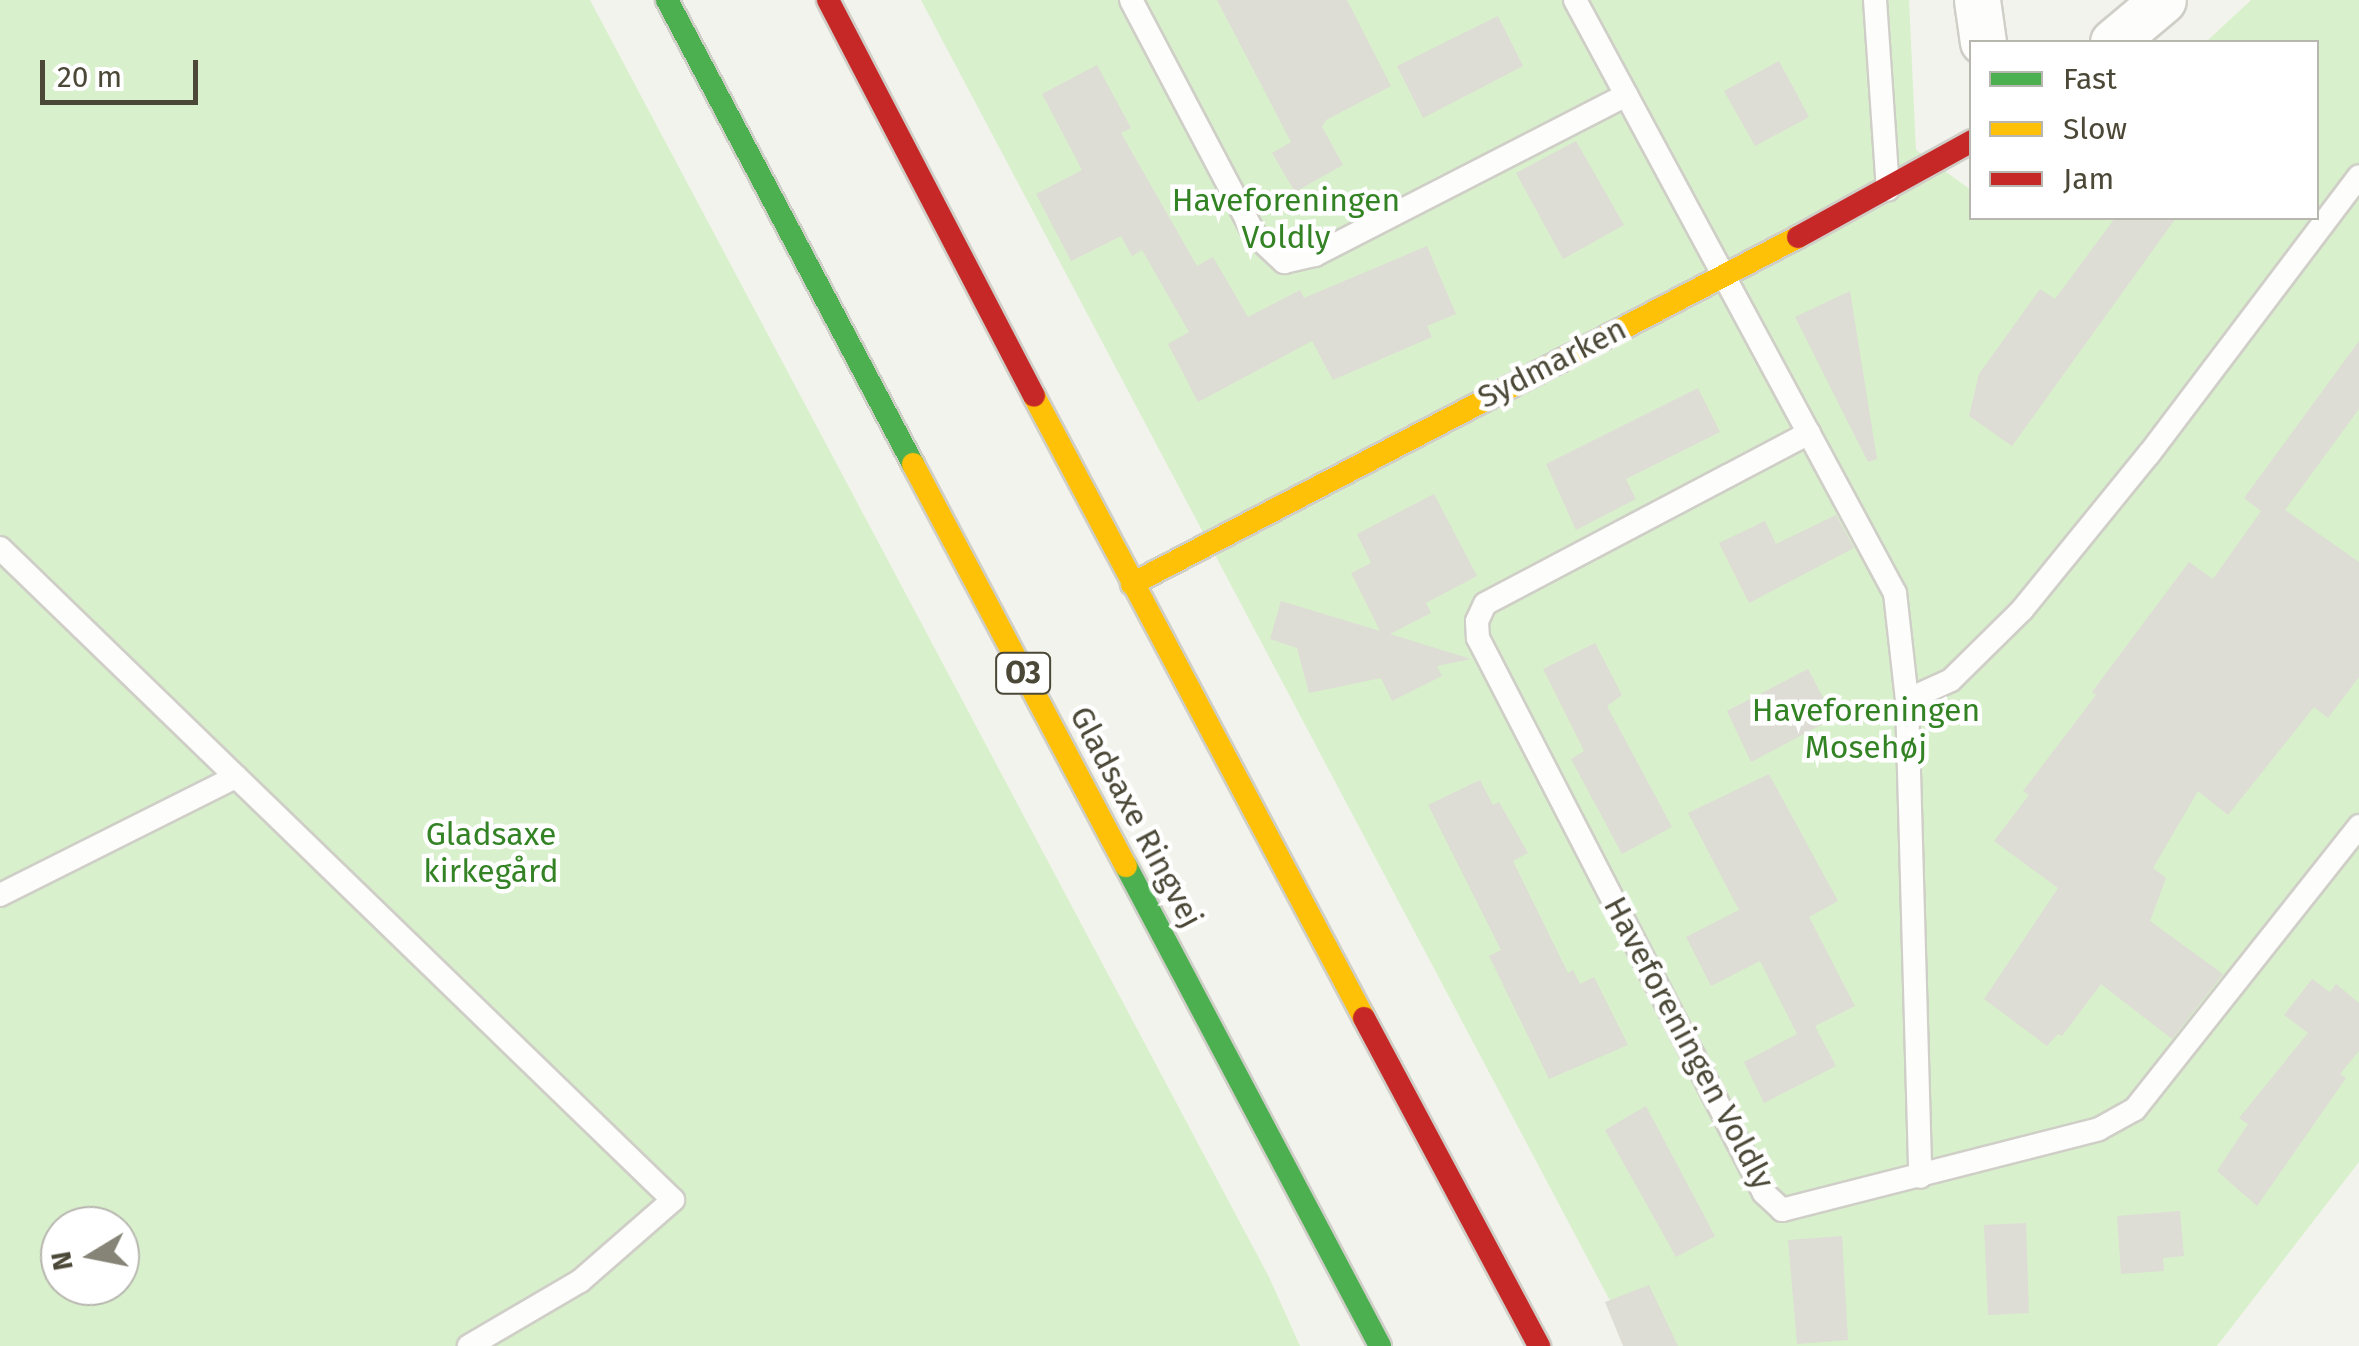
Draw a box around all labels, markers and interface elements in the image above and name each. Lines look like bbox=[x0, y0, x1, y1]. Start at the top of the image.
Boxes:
scale bar bbox=[45, 40, 202, 102]
legend bbox=[1969, 40, 2319, 220]
text: 20 m bbox=[57, 59, 122, 95]
text: Fast bbox=[2063, 61, 2117, 97]
text: Slow bbox=[2063, 111, 2127, 147]
text: Jam bbox=[2063, 161, 2114, 197]
park label: Haveforeningen Voldly bbox=[1172, 182, 1400, 257]
street label: Sydmarken bbox=[1471, 309, 1633, 417]
road number: O3 bbox=[993, 648, 1053, 698]
park label: Haveforeningen Mosehøj bbox=[1752, 692, 1980, 767]
street label: Gladsaxe Ringvej bbox=[1062, 700, 1210, 934]
park label: Gladsaxe kirkegård bbox=[423, 816, 559, 891]
street label: Haveforeningen Voldly bbox=[1596, 890, 1782, 1196]
north arrow bbox=[40, 1206, 140, 1306]
text: N bbox=[44, 1249, 80, 1273]

